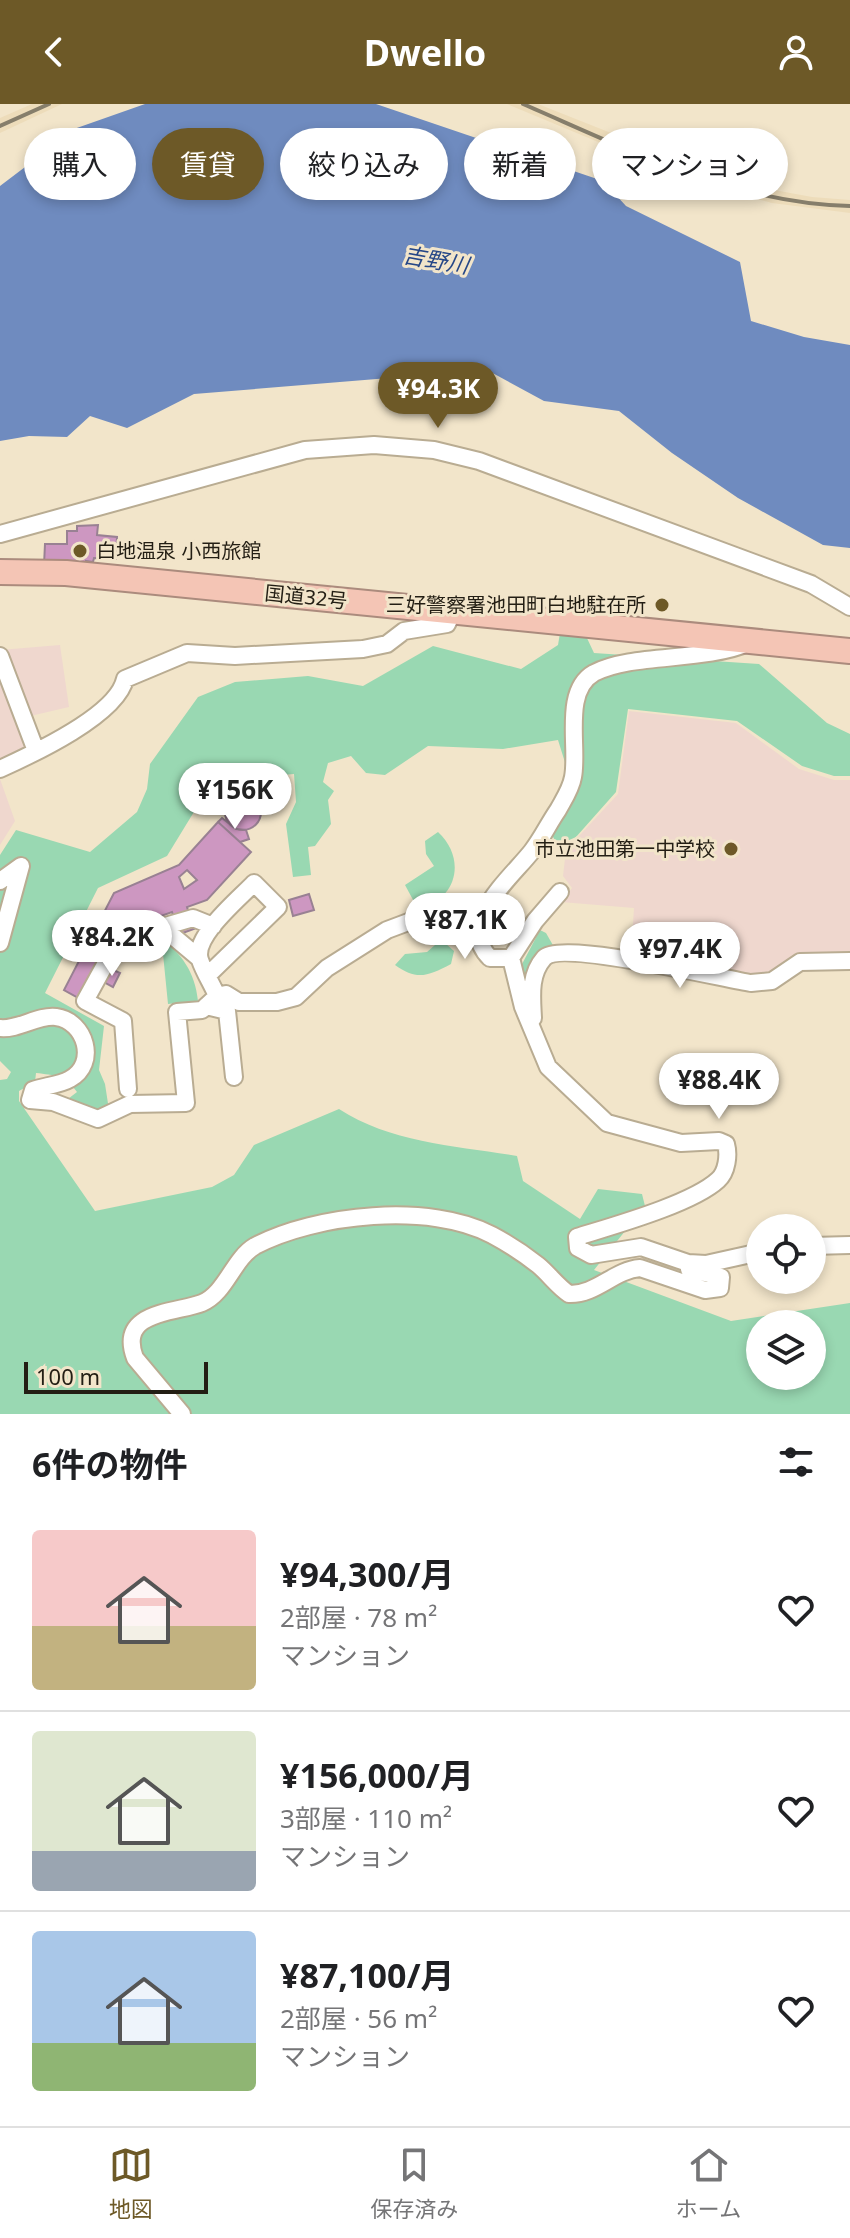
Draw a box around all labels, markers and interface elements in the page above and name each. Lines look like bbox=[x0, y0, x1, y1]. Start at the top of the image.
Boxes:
text: Dwello bbox=[364, 28, 486, 77]
icon: back bbox=[32, 30, 76, 74]
icon: person bbox=[774, 30, 818, 74]
chip: 購入 bbox=[24, 128, 136, 200]
chip: 賃貸 bbox=[152, 128, 264, 200]
chip: 絞り込み bbox=[280, 128, 448, 200]
chip: 新着 bbox=[464, 128, 576, 200]
chip: マンション bbox=[592, 128, 788, 200]
water label: 吉野川 bbox=[401, 239, 473, 280]
pin: ¥94.3K bbox=[373, 362, 503, 430]
text: ¥94.3K bbox=[396, 370, 480, 406]
place label: 白地温泉 小西旅館 bbox=[96, 537, 261, 564]
marker: 白地温泉 小西旅館 bbox=[71, 542, 89, 560]
street label: 国道32号 bbox=[263, 579, 349, 614]
place label: 三好警察署池田町白地駐在所 bbox=[386, 591, 646, 618]
marker: 三好警察署池田町白地駐在所 bbox=[653, 596, 671, 614]
pin: ¥156K bbox=[179, 763, 291, 831]
text: ¥156K bbox=[197, 771, 273, 807]
place label: 市立池田第一中学校 bbox=[535, 835, 715, 862]
marker: 市立池田第一中学校 bbox=[722, 840, 740, 858]
pin: ¥87.1K bbox=[400, 893, 530, 961]
text: ¥87.1K bbox=[423, 901, 507, 937]
pin: ¥84.2K bbox=[47, 910, 177, 978]
text: ¥84.2K bbox=[70, 918, 154, 954]
pin: ¥97.4K bbox=[615, 922, 745, 990]
text: ¥97.4K bbox=[638, 930, 722, 966]
pin: ¥88.4K bbox=[654, 1053, 784, 1121]
text: ¥88.4K bbox=[677, 1061, 761, 1097]
map controls bbox=[746, 1214, 826, 1390]
button: locate bbox=[746, 1214, 826, 1294]
button: layers bbox=[746, 1310, 826, 1390]
scale bar bbox=[24, 1358, 208, 1394]
text: 100 m bbox=[36, 1361, 100, 1391]
icon: filters bbox=[774, 1440, 818, 1484]
text: 6件の物件 bbox=[32, 1441, 187, 1487]
text: ¥94,300/月 bbox=[280, 1551, 455, 1597]
icon: home bbox=[96, 1562, 192, 1658]
icon: heart bbox=[774, 1588, 818, 1632]
text: 2部屋 · 78 m² bbox=[280, 1599, 437, 1635]
text: マンション bbox=[280, 1637, 410, 1673]
text: ¥156,000/月 bbox=[280, 1752, 474, 1798]
icon: home bbox=[96, 1763, 192, 1859]
icon: heart bbox=[774, 1789, 818, 1833]
text: 3部屋 · 110 m² bbox=[280, 1800, 452, 1836]
text: マンション bbox=[280, 1838, 410, 1874]
text: ¥87,100/月 bbox=[280, 1952, 455, 1998]
icon: home bbox=[96, 1963, 192, 2059]
icon: heart bbox=[774, 1989, 818, 2033]
text: 2部屋 · 56 m² bbox=[280, 2000, 437, 2036]
text: マンション bbox=[280, 2038, 410, 2074]
tab: 地図 bbox=[109, 2143, 153, 2223]
tab: 保存済み bbox=[370, 2143, 458, 2223]
tab: ホーム bbox=[676, 2143, 741, 2223]

